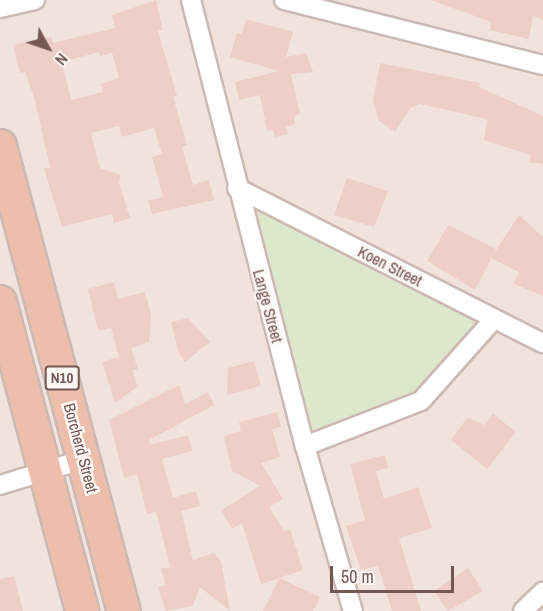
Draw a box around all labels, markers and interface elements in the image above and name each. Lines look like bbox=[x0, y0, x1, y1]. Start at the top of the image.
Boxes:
north arrow bbox=[18, 18, 78, 78]
text: N bbox=[50, 49, 73, 70]
street label: Koen Street bbox=[355, 242, 425, 290]
street label: Lange Street bbox=[249, 267, 287, 345]
road number: N10 bbox=[44, 366, 80, 390]
street label: Borcherd Street bbox=[60, 401, 102, 495]
scale bar bbox=[333, 554, 458, 592]
text: 50 m bbox=[341, 564, 374, 589]

